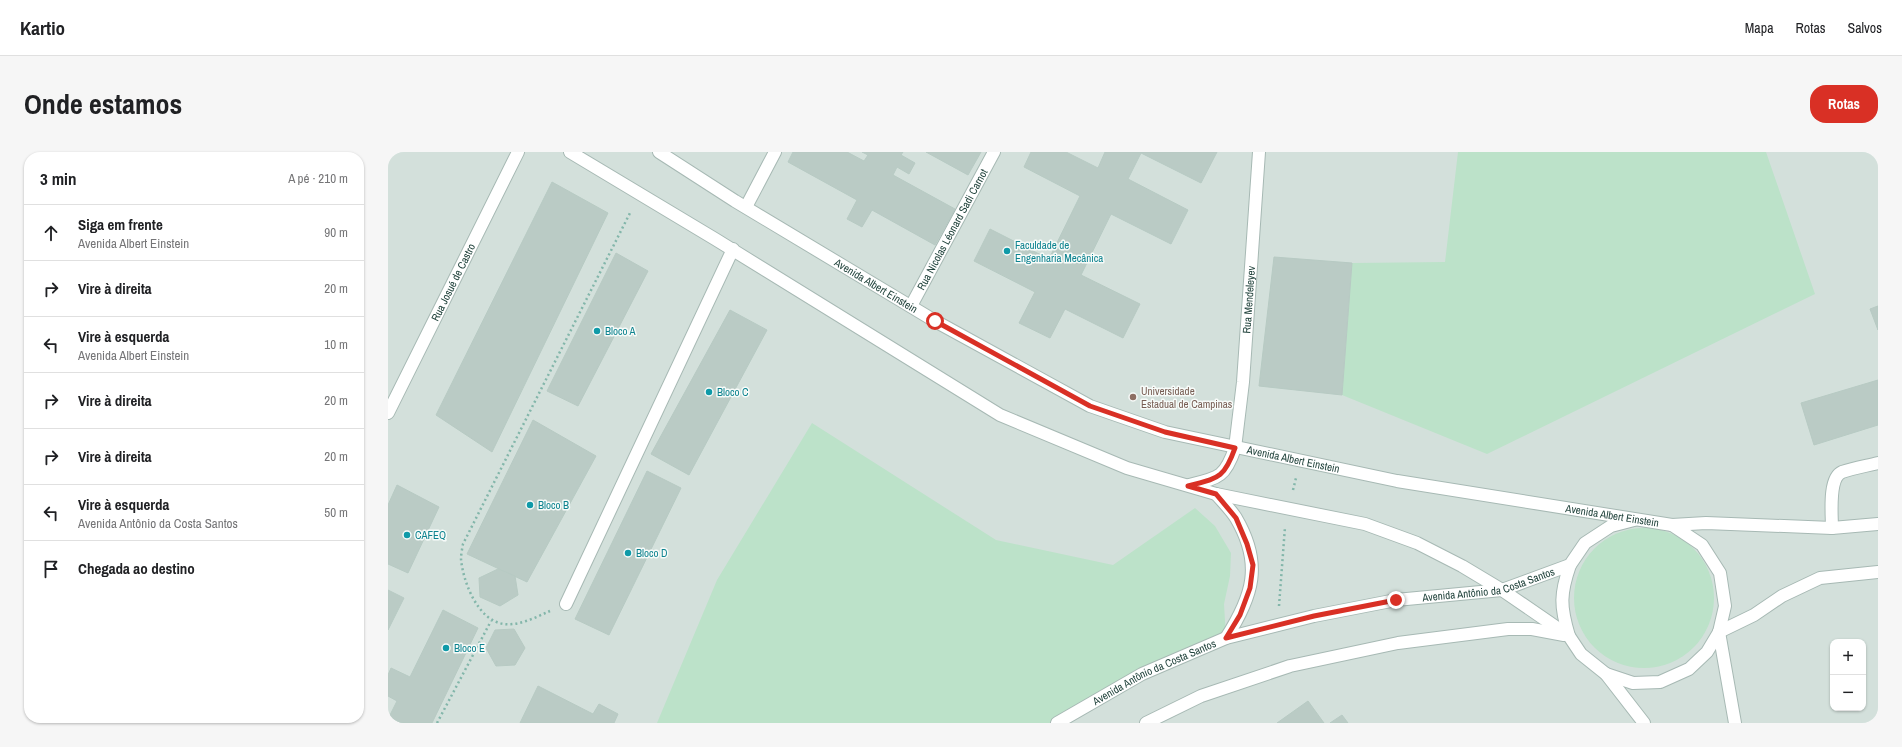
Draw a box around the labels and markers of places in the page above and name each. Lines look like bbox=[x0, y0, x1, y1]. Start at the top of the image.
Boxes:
place label: Faculdade de Engenharia Mecânica bbox=[1015, 238, 1103, 265]
marker: Faculdade de Engenharia Mecânica bbox=[1002, 246, 1012, 256]
place label: Bloco A bbox=[605, 324, 637, 338]
marker: Bloco A bbox=[592, 326, 602, 336]
place label: Universidade Estadual de Campinas bbox=[1141, 384, 1233, 411]
place label: Bloco C bbox=[717, 385, 749, 399]
marker: Bloco C bbox=[704, 387, 714, 397]
marker: Universidade Estadual de Campinas bbox=[1128, 392, 1138, 402]
place label: Bloco B bbox=[538, 498, 569, 512]
marker: Bloco B bbox=[525, 500, 535, 510]
place label: CAFEQ bbox=[415, 528, 446, 542]
marker: CAFEQ bbox=[402, 530, 412, 540]
place label: Bloco D bbox=[636, 546, 668, 560]
marker: Bloco D bbox=[623, 548, 633, 558]
place label: Bloco E bbox=[454, 641, 485, 655]
marker: Bloco E bbox=[441, 643, 451, 653]

